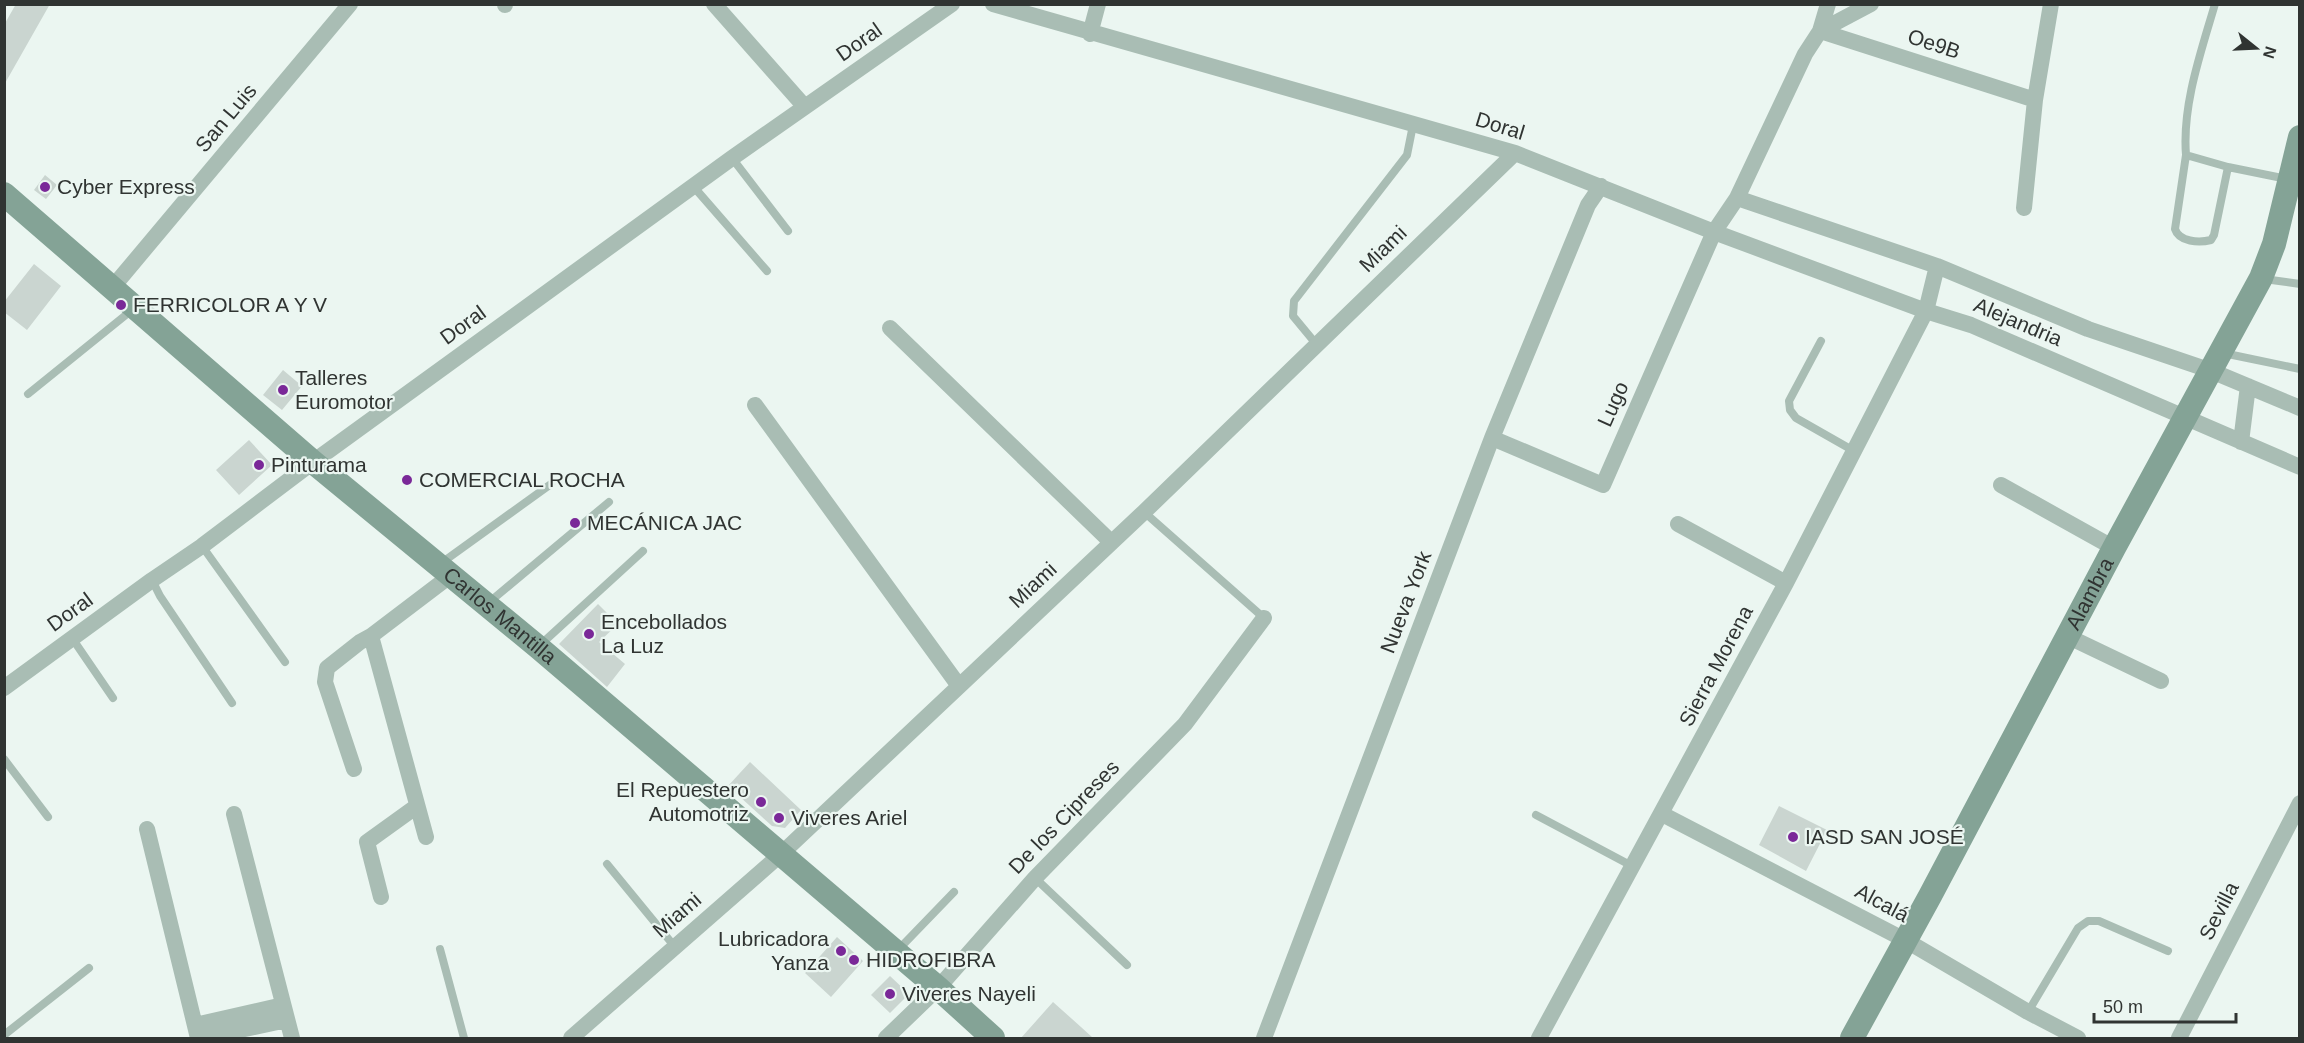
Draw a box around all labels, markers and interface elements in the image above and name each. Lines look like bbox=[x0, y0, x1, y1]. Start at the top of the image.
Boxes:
street label: Doral bbox=[832, 18, 886, 65]
north arrow bbox=[2226, 18, 2286, 78]
street label: Oe9B bbox=[1905, 24, 1963, 63]
text: N bbox=[2260, 44, 2280, 61]
street label: San Luis bbox=[191, 79, 261, 156]
street label: Doral bbox=[1473, 107, 1528, 144]
place label: Cyber Express bbox=[57, 175, 195, 198]
marker: Cyber Express bbox=[38, 180, 52, 194]
street label: Miami bbox=[1355, 221, 1411, 276]
place label: FERRICOLOR A Y V bbox=[133, 293, 327, 316]
street label: Alejandria bbox=[1971, 293, 2066, 350]
marker: FERRICOLOR A Y V bbox=[114, 298, 128, 312]
street label: Doral bbox=[436, 301, 490, 349]
place label: Talleres Euromotor bbox=[295, 366, 393, 413]
street label: Lugo bbox=[1593, 378, 1633, 430]
marker: Talleres Euromotor bbox=[276, 383, 290, 397]
place label: Pinturama bbox=[271, 453, 367, 476]
marker: Pinturama bbox=[252, 458, 266, 472]
place label: COMERCIAL ROCHA bbox=[419, 468, 625, 491]
marker: COMERCIAL ROCHA bbox=[400, 473, 414, 487]
place label: MECÁNICA JAC bbox=[587, 511, 742, 534]
marker: MECÁNICA JAC bbox=[568, 516, 582, 530]
street label: Nueva York bbox=[1376, 547, 1436, 656]
street label: Alambra bbox=[2061, 553, 2118, 633]
street label: Miami bbox=[1004, 557, 1061, 612]
street label: Carlos Mantilla bbox=[439, 562, 561, 669]
street label: Doral bbox=[43, 588, 97, 636]
street label: Sierra Morena bbox=[1674, 601, 1757, 730]
place label: Encebollados La Luz bbox=[601, 610, 727, 657]
marker: Encebollados La Luz bbox=[582, 627, 596, 641]
street label: De los Cipreses bbox=[1004, 755, 1123, 878]
place label: El Repuestero Automotriz bbox=[616, 778, 749, 825]
marker: El Repuestero Automotriz bbox=[754, 795, 768, 809]
place label: Viveres Ariel bbox=[791, 806, 907, 829]
marker: Viveres Ariel bbox=[772, 811, 786, 825]
place label: IASD SAN JOSÉ bbox=[1805, 825, 1964, 848]
marker: IASD SAN JOSÉ bbox=[1786, 830, 1800, 844]
street label: Sevilla bbox=[2194, 878, 2243, 944]
street label: Alcalá bbox=[1852, 879, 1913, 926]
street label: Miami bbox=[648, 888, 705, 942]
place label: Lubricadora Yanza bbox=[718, 927, 829, 974]
marker: Lubricadora Yanza bbox=[834, 944, 848, 958]
place label: HIDROFIBRA bbox=[866, 948, 996, 971]
marker: HIDROFIBRA bbox=[847, 953, 861, 967]
place label: Viveres Nayeli bbox=[902, 982, 1036, 1005]
scale bar bbox=[2094, 986, 2236, 1024]
marker: Viveres Nayeli bbox=[883, 987, 897, 1001]
text: 50 m bbox=[2103, 997, 2143, 1017]

